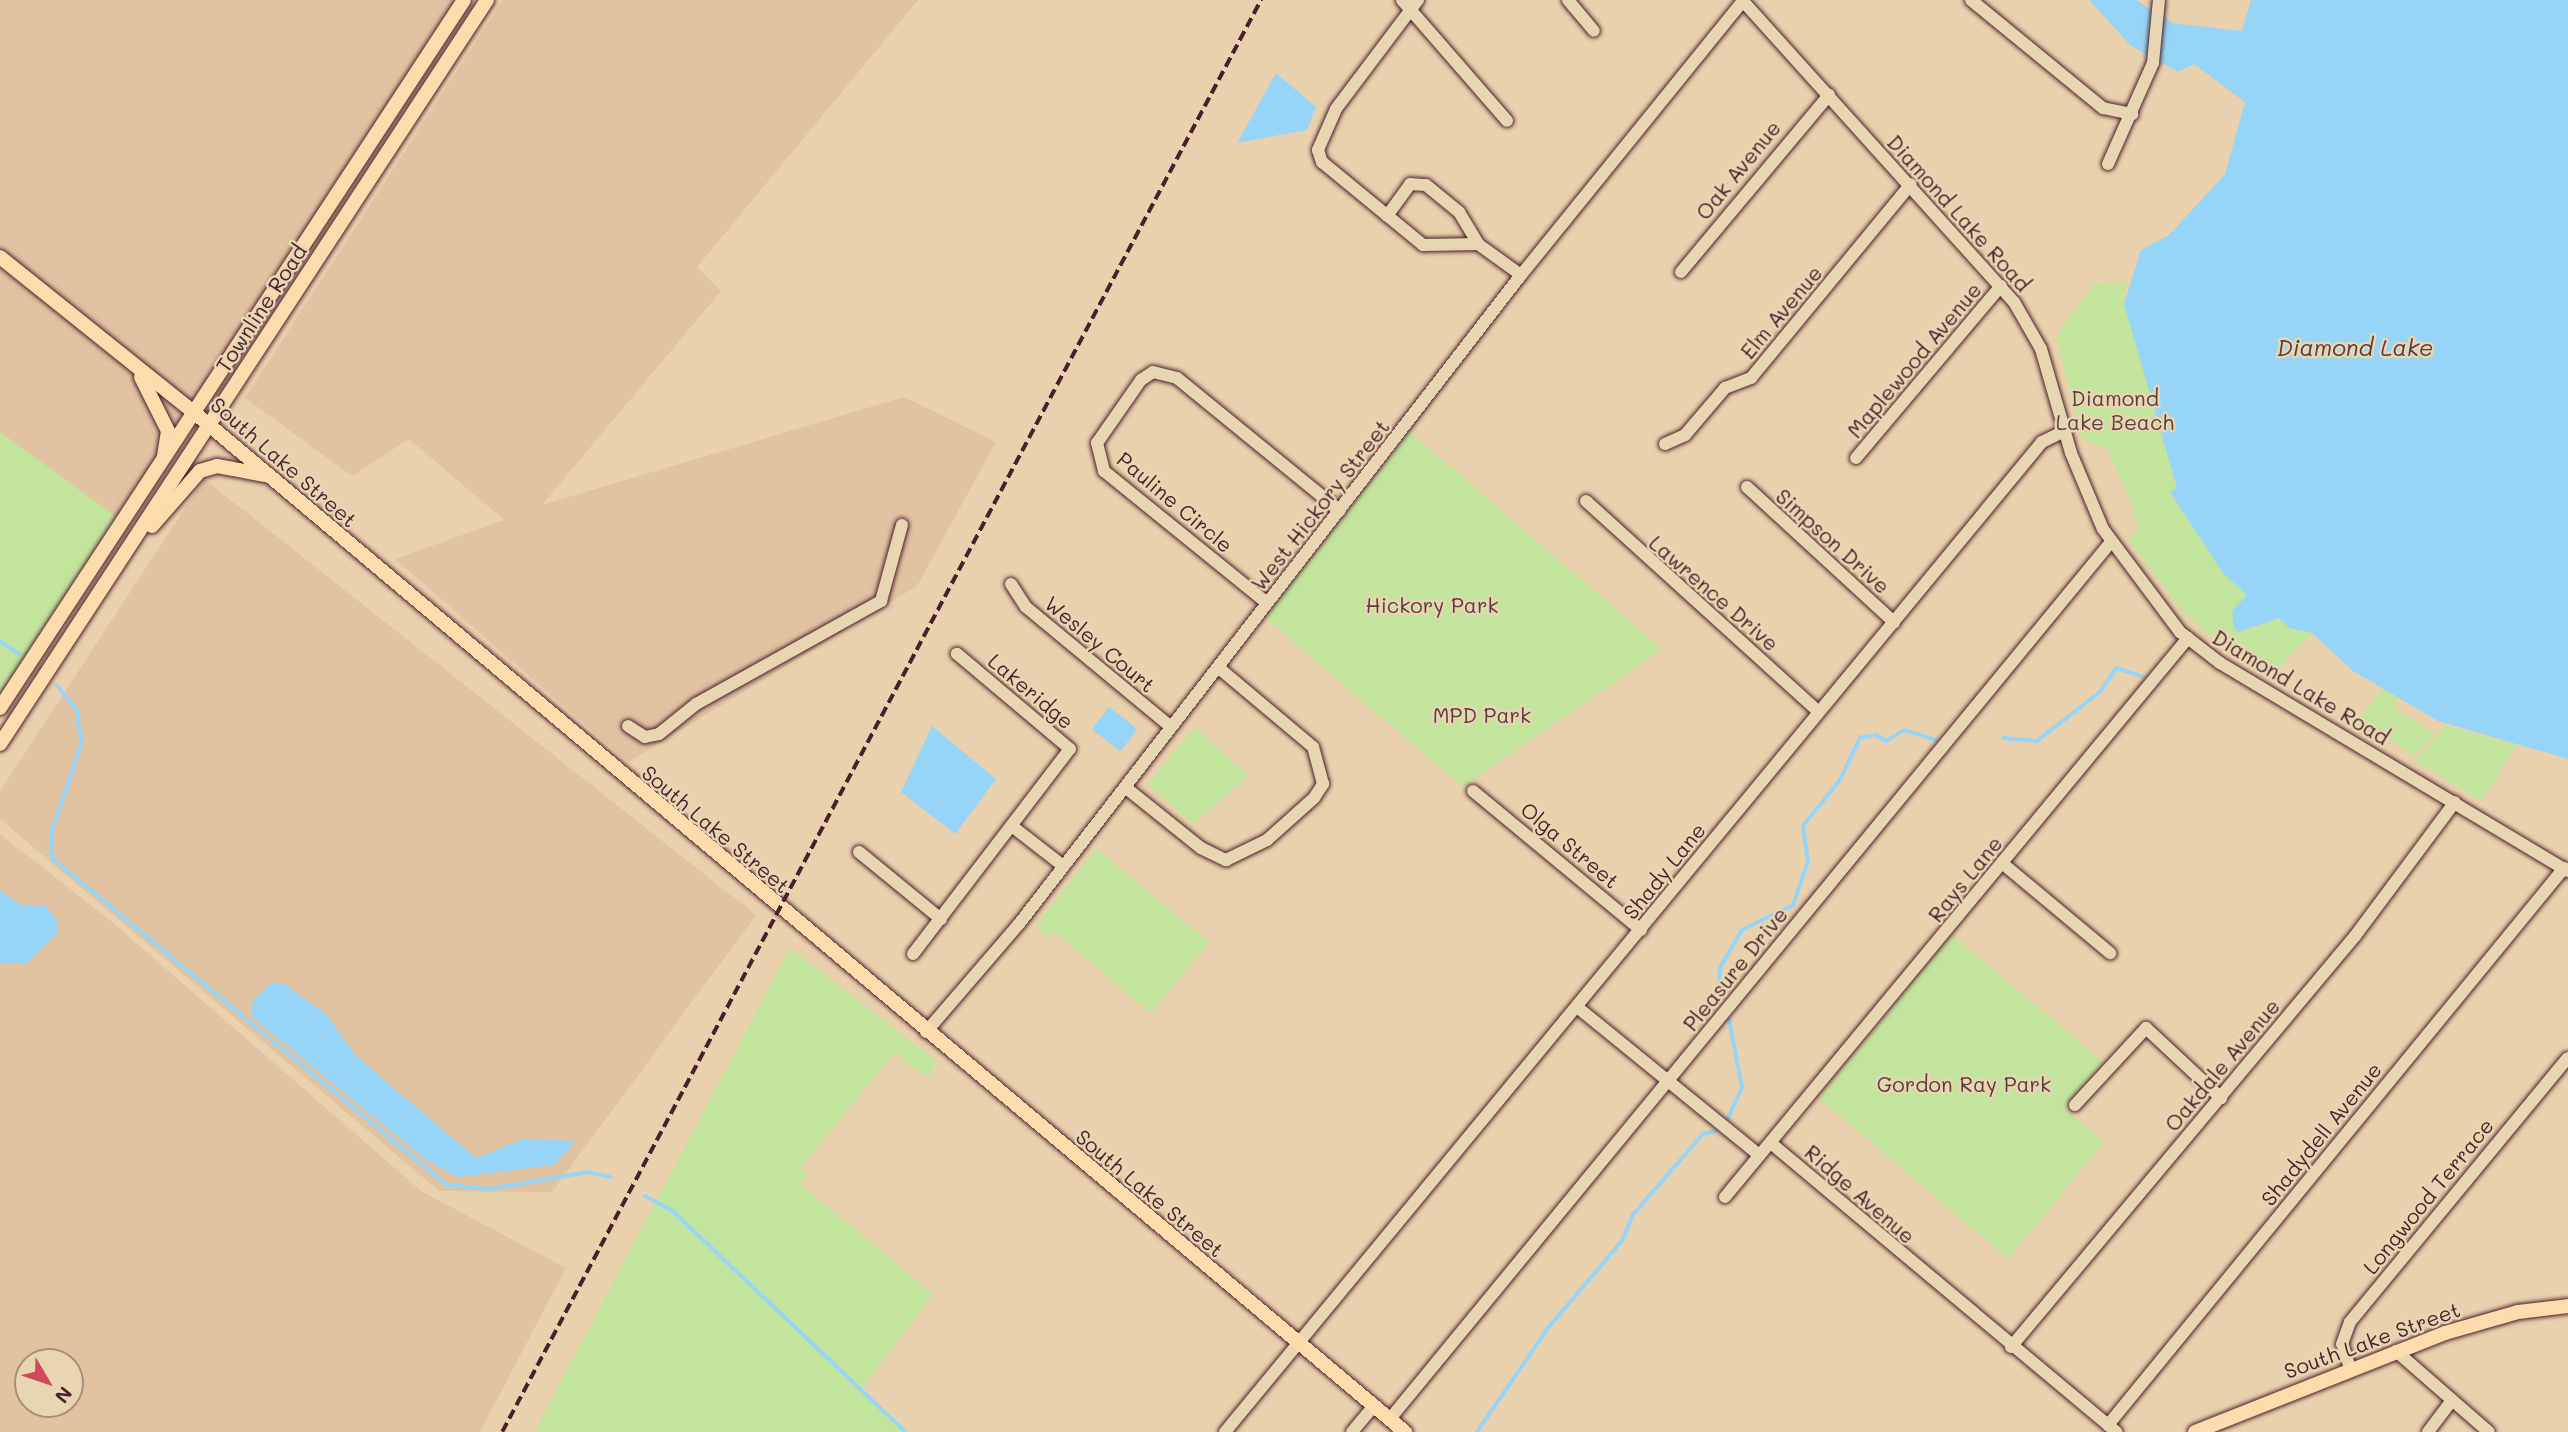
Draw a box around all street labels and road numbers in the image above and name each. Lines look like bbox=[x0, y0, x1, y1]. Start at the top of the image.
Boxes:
street label: Oak Avenue bbox=[1690, 115, 1786, 225]
street label: Diamond Lake Road bbox=[1882, 129, 2036, 297]
street label: Townline Road bbox=[210, 239, 312, 377]
street label: Elm Avenue bbox=[1735, 260, 1827, 364]
street label: Maplewood Avenue bbox=[1842, 277, 1986, 443]
street label: South Lake Street bbox=[206, 392, 362, 532]
street label: West Hickory Street bbox=[1245, 414, 1395, 596]
street label: Pauline Circle bbox=[1112, 446, 1238, 558]
street label: Simpson Drive bbox=[1771, 483, 1895, 599]
street label: Lawrence Drive bbox=[1644, 530, 1784, 656]
street label: Wesley Court bbox=[1040, 591, 1160, 697]
street label: Diamond Lake Road bbox=[2208, 624, 2394, 750]
street label: Lakeridge bbox=[983, 648, 1079, 734]
street label: South Lake Street bbox=[637, 760, 795, 898]
street label: Olga Street bbox=[1516, 797, 1624, 893]
street label: Shady Lane bbox=[1618, 818, 1710, 924]
street label: Rays Lane bbox=[1923, 831, 2007, 927]
street label: Pleasure Drive bbox=[1677, 902, 1793, 1036]
street label: Oakdale Avenue bbox=[2159, 994, 2285, 1136]
street label: Shadydell Avenue bbox=[2255, 1057, 2387, 1211]
street label: Longwood Terrace bbox=[2358, 1113, 2498, 1279]
street label: South Lake Street bbox=[1071, 1124, 1229, 1262]
street label: Ridge Avenue bbox=[1800, 1139, 1920, 1249]
street label: South Lake Street bbox=[2281, 1296, 2463, 1384]

